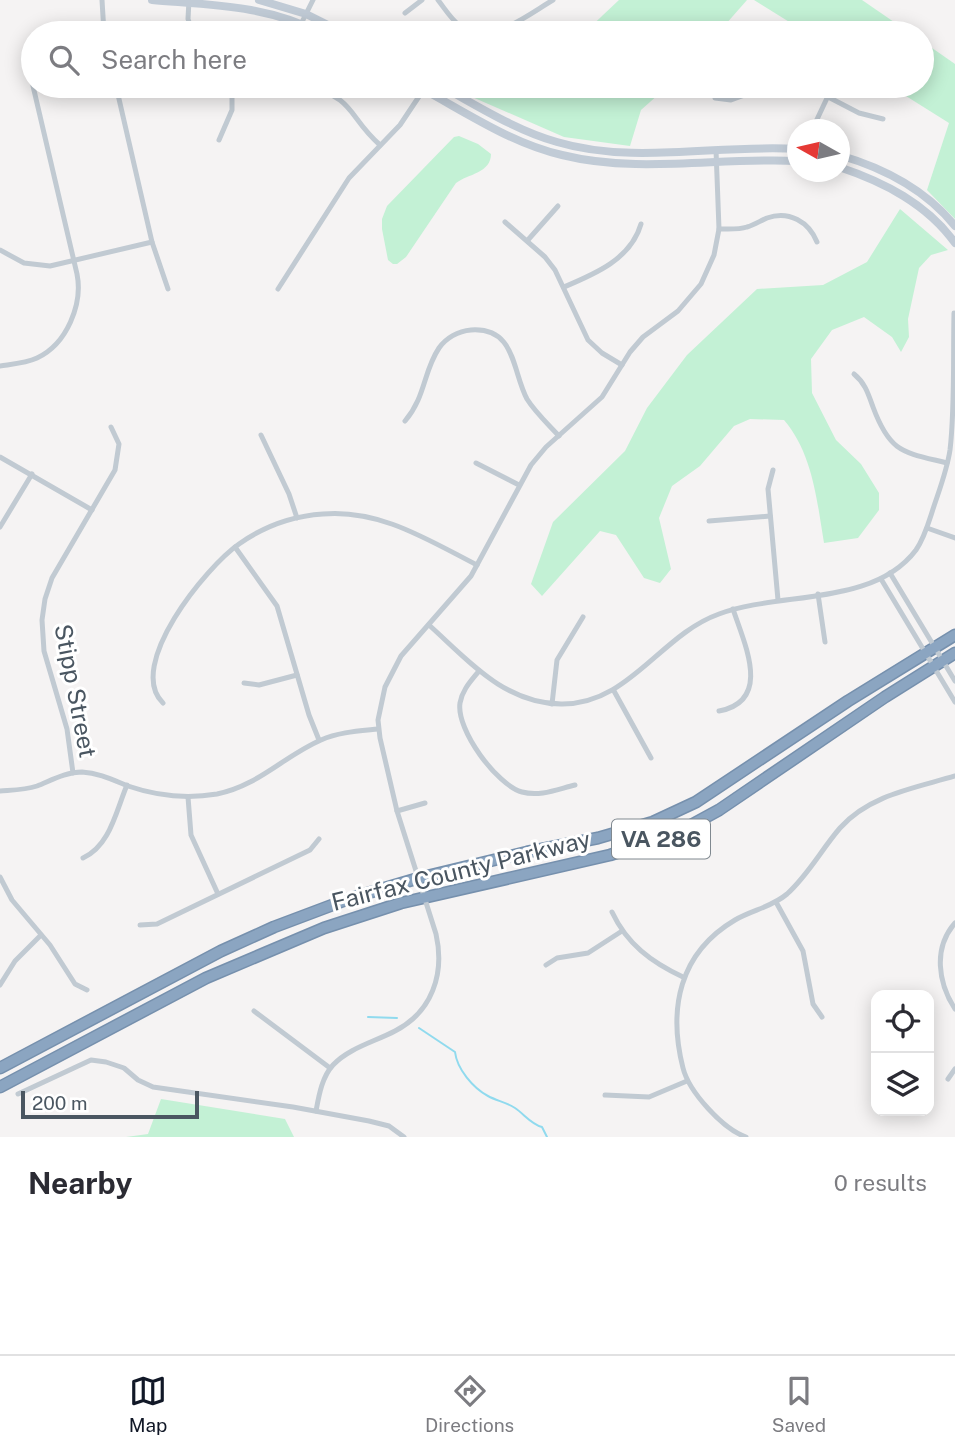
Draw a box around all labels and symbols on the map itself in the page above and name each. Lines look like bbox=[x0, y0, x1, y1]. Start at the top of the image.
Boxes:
north arrow bbox=[787, 119, 850, 182]
street label: Stipp Street bbox=[49, 622, 103, 760]
road number: VA 286 bbox=[612, 820, 710, 859]
street label: Fairfax County Parkway bbox=[328, 824, 593, 916]
scale bar bbox=[21, 1088, 200, 1120]

